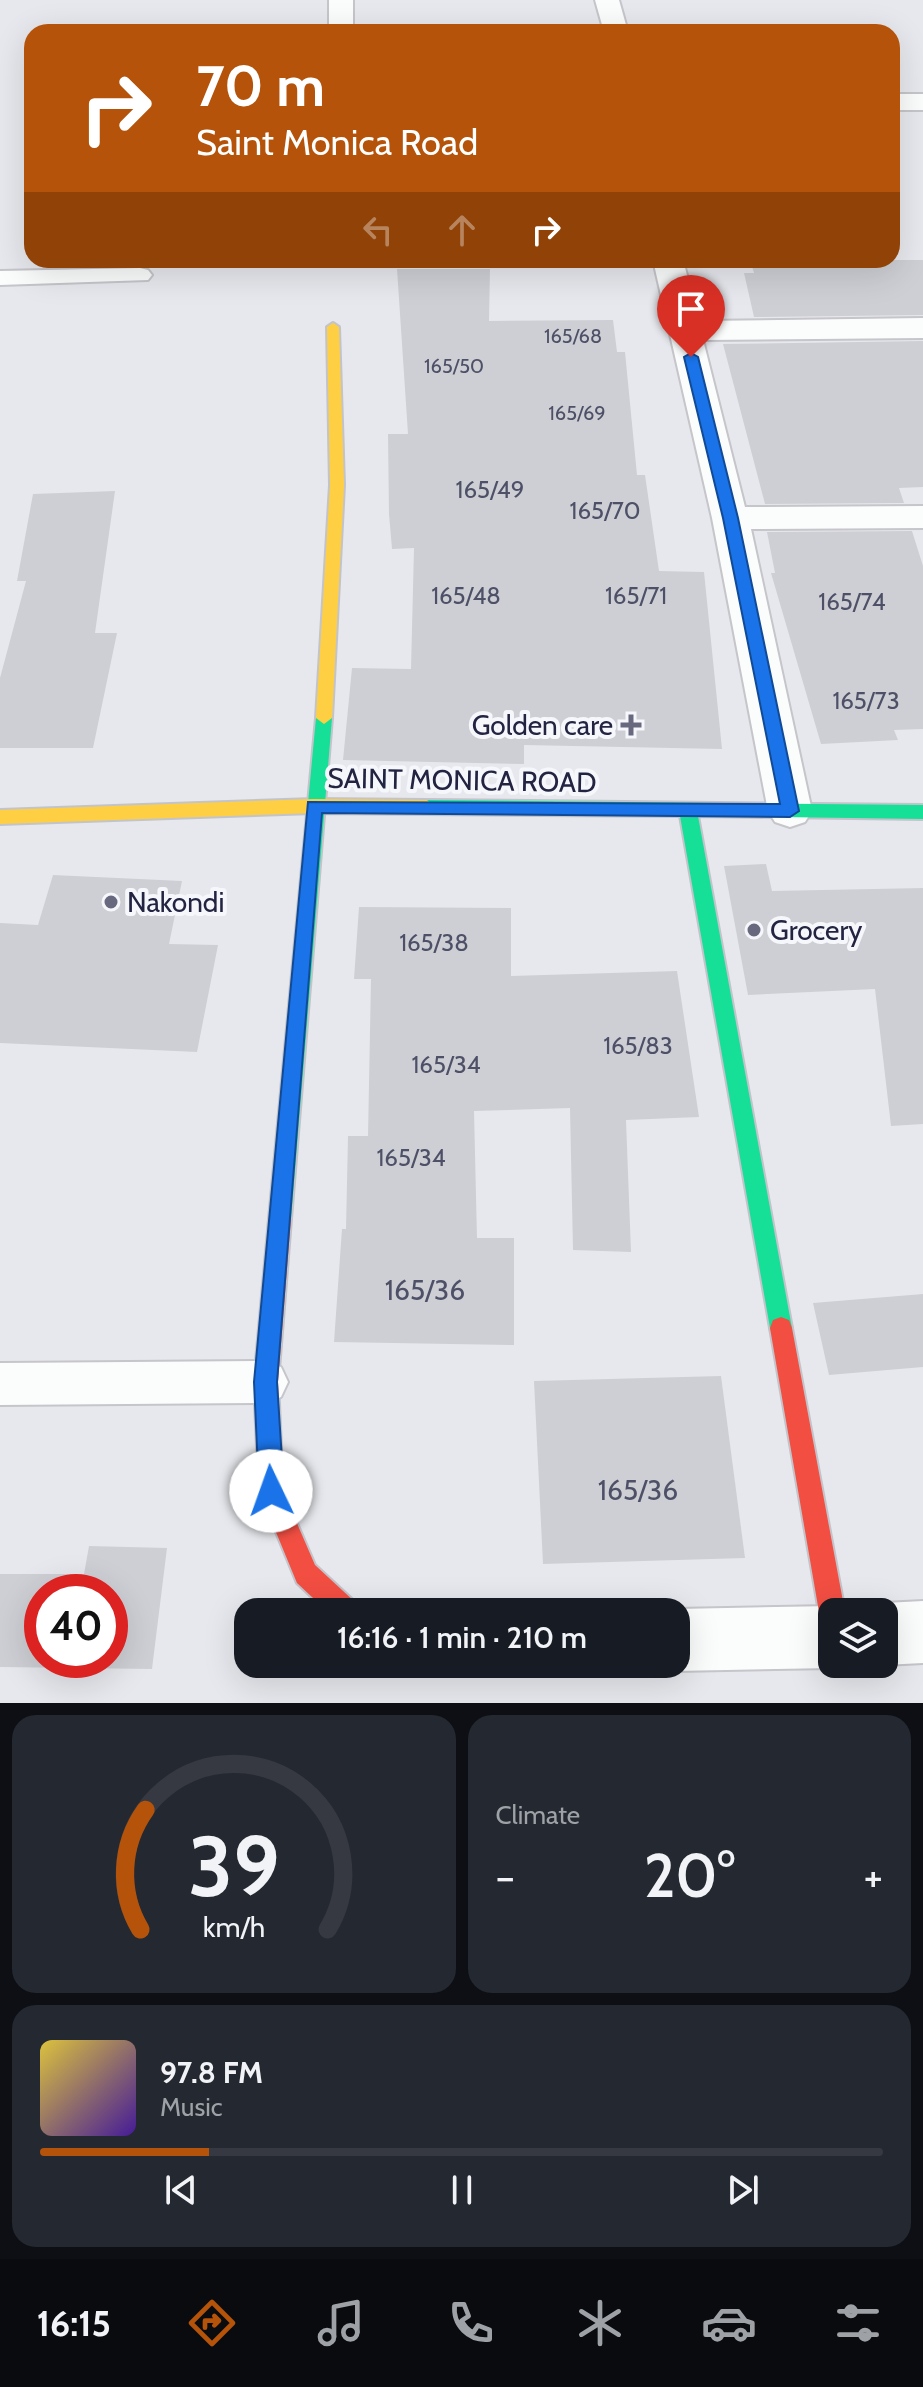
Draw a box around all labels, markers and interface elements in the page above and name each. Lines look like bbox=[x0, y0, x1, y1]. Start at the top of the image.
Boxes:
text: 70 m bbox=[196, 52, 325, 120]
icon: right bbox=[64, 56, 168, 160]
text: Saint Monica Road bbox=[196, 120, 478, 164]
icon: left bbox=[356, 208, 400, 252]
icon: ahead bbox=[440, 208, 484, 252]
icon: right bbox=[524, 208, 568, 252]
pin bbox=[657, 275, 725, 357]
icon: arrive bbox=[669, 287, 713, 331]
house number: 165/68 bbox=[544, 324, 602, 348]
house number: 165/50 bbox=[424, 354, 484, 378]
house number: 165/69 bbox=[548, 401, 606, 425]
house number: 165/49 bbox=[456, 475, 524, 504]
house number: 165/70 bbox=[570, 496, 640, 525]
house number: 165/48 bbox=[431, 581, 501, 610]
house number: 165/71 bbox=[605, 581, 667, 610]
house number: 165/74 bbox=[818, 587, 886, 616]
house number: 165/73 bbox=[832, 686, 900, 715]
place label: Golden care bbox=[472, 708, 613, 742]
marker: Golden care bbox=[620, 714, 642, 736]
street label: SAINT MONICA ROAD bbox=[327, 761, 597, 799]
place label: Nakondi bbox=[127, 885, 224, 919]
marker: Nakondi bbox=[102, 893, 120, 911]
place label: Grocery bbox=[770, 913, 862, 947]
marker: Grocery bbox=[745, 921, 763, 939]
house number: 165/38 bbox=[399, 928, 469, 957]
house number: 165/83 bbox=[603, 1031, 673, 1060]
house number: 165/34 bbox=[411, 1050, 481, 1079]
house number: 165/34 bbox=[376, 1143, 446, 1172]
house number: 165/36 bbox=[385, 1273, 465, 1307]
position arrow bbox=[229, 1449, 313, 1533]
house number: 165/36 bbox=[598, 1473, 678, 1507]
speed limit sign: 40 bbox=[24, 1574, 128, 1678]
map controls bbox=[818, 1598, 898, 1678]
button: layers bbox=[818, 1598, 898, 1678]
text: 16:16 · 1 min · 210 m bbox=[337, 1619, 587, 1656]
text: Climate bbox=[496, 1799, 580, 1831]
text: 39 bbox=[188, 1816, 280, 1917]
text: 20° bbox=[644, 1839, 735, 1912]
text: − bbox=[496, 1850, 515, 1903]
text: + bbox=[864, 1850, 883, 1903]
text: km/h bbox=[202, 1909, 265, 1944]
text: 97.8 FM bbox=[160, 2054, 263, 2091]
text: Music bbox=[160, 2091, 223, 2123]
icon: previous bbox=[159, 2168, 203, 2212]
icon: pause bbox=[440, 2168, 484, 2212]
icon: next bbox=[721, 2168, 765, 2212]
icon: directions bbox=[184, 2295, 240, 2351]
icon: music bbox=[313, 2295, 369, 2351]
icon: phone bbox=[443, 2295, 499, 2351]
icon: climate bbox=[572, 2295, 628, 2351]
icon: car bbox=[701, 2295, 757, 2351]
icon: filters bbox=[830, 2295, 886, 2351]
text: 16:15 bbox=[37, 2301, 111, 2345]

